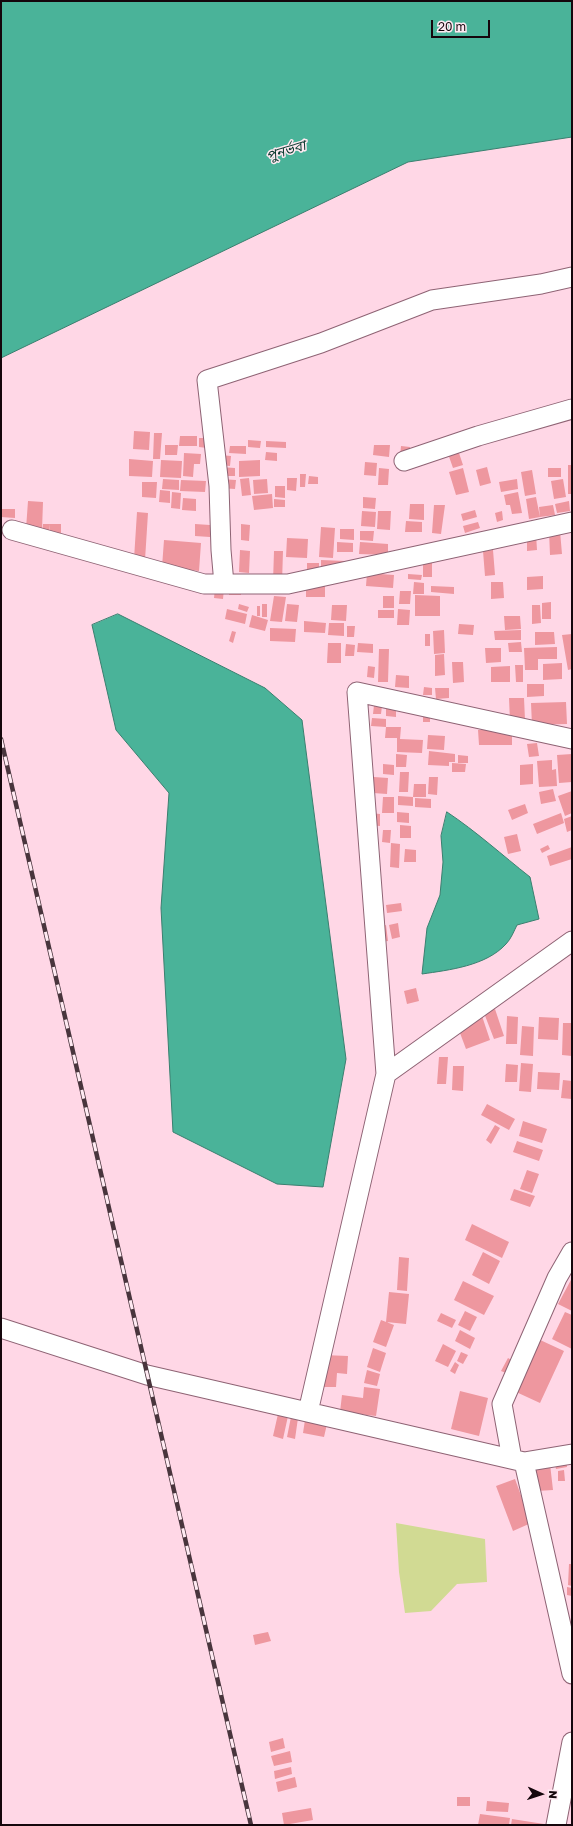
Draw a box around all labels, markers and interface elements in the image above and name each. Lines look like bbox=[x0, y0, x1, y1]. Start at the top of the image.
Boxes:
scale bar bbox=[433, 12, 492, 38]
text: 20 m bbox=[438, 19, 466, 34]
water label: পুনর্ভবা bbox=[264, 137, 308, 165]
north arrow bbox=[521, 1774, 561, 1814]
text: N bbox=[547, 1790, 560, 1799]

